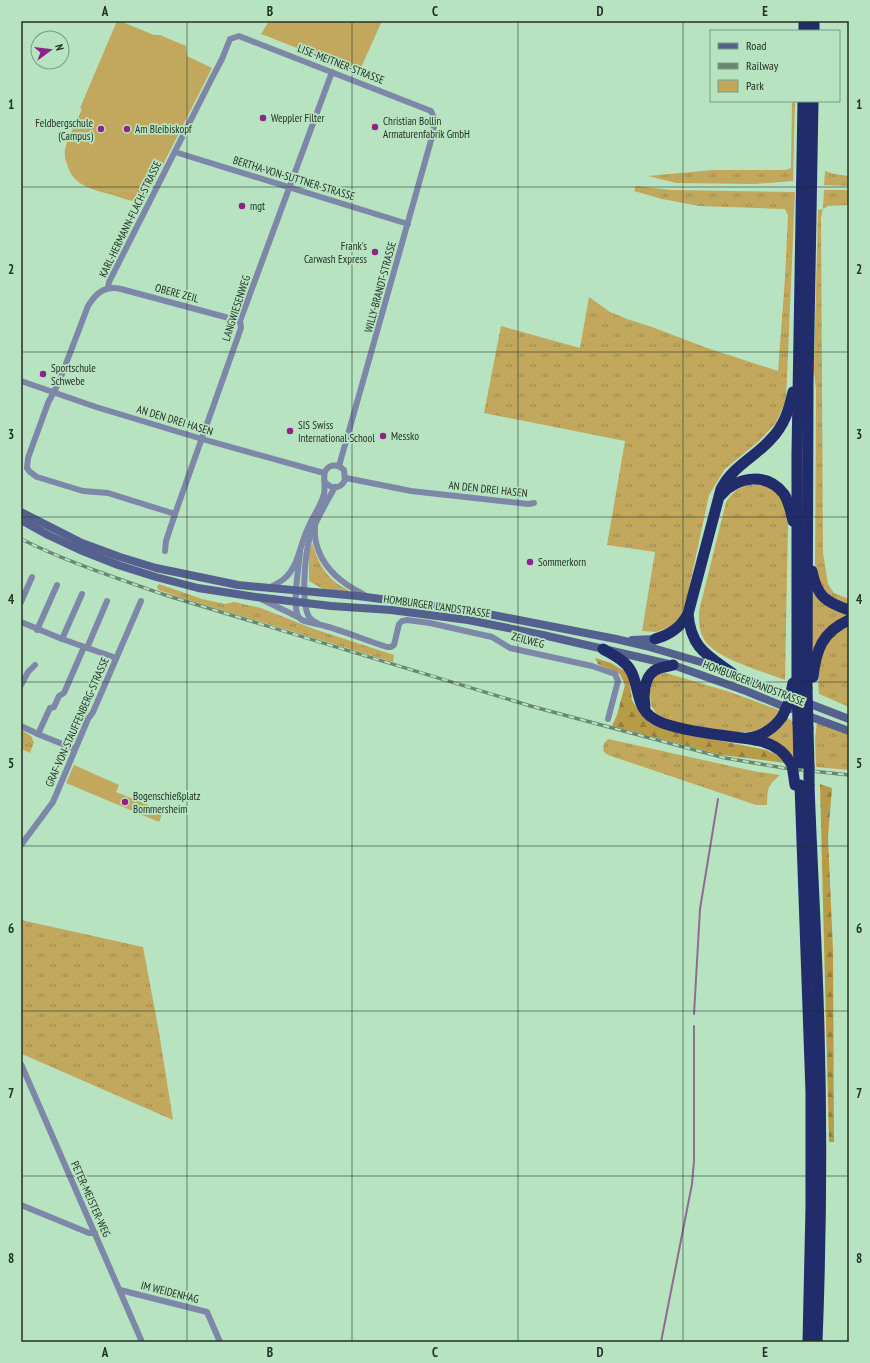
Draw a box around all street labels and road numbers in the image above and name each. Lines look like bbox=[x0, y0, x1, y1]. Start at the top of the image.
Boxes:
street label: LISE-MEITNER-STRASSE bbox=[296, 41, 387, 87]
street label: BERTHA-VON-SUTTNER-STRASSE bbox=[231, 153, 357, 203]
street label: KARL-HERMANN-FLACH-STRASSE bbox=[96, 158, 165, 280]
street label: WILLY-BRANDT-STRASSE bbox=[361, 240, 399, 334]
street label: LANGWIESENWEG bbox=[219, 273, 253, 343]
street label: OBERE ZEIL bbox=[154, 280, 201, 306]
street label: AN DEN DREI HASEN bbox=[135, 402, 215, 438]
street label: AN DEN DREI HASEN bbox=[448, 478, 528, 500]
street label: HOMBURGER LANDSTRASSE bbox=[383, 592, 492, 620]
street label: ZEILWEG bbox=[510, 629, 546, 651]
street label: GRAF-VON-STAUFFENBERG-STRASSE bbox=[42, 655, 112, 789]
street label: HOMBURGER LANDSTRASSE bbox=[701, 657, 807, 709]
street label: PETER-MEISTER-WEG bbox=[68, 1159, 114, 1239]
street label: IM WEIDENHAG bbox=[140, 1278, 200, 1306]

